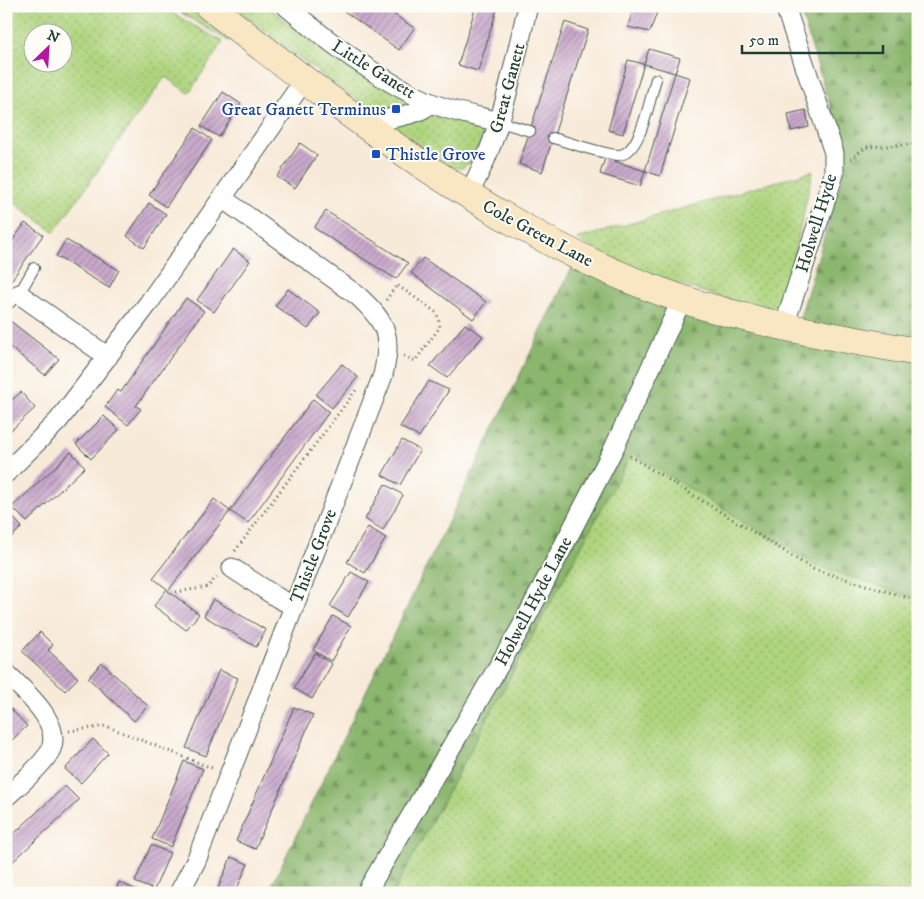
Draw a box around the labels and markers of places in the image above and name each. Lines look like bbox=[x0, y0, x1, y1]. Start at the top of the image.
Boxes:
place label: Great Ganett Terminus bbox=[221, 99, 386, 121]
marker: Great Ganett Terminus bbox=[390, 103, 402, 115]
place label: Thistle Grove bbox=[386, 144, 486, 166]
marker: Thistle Grove bbox=[370, 148, 382, 160]

